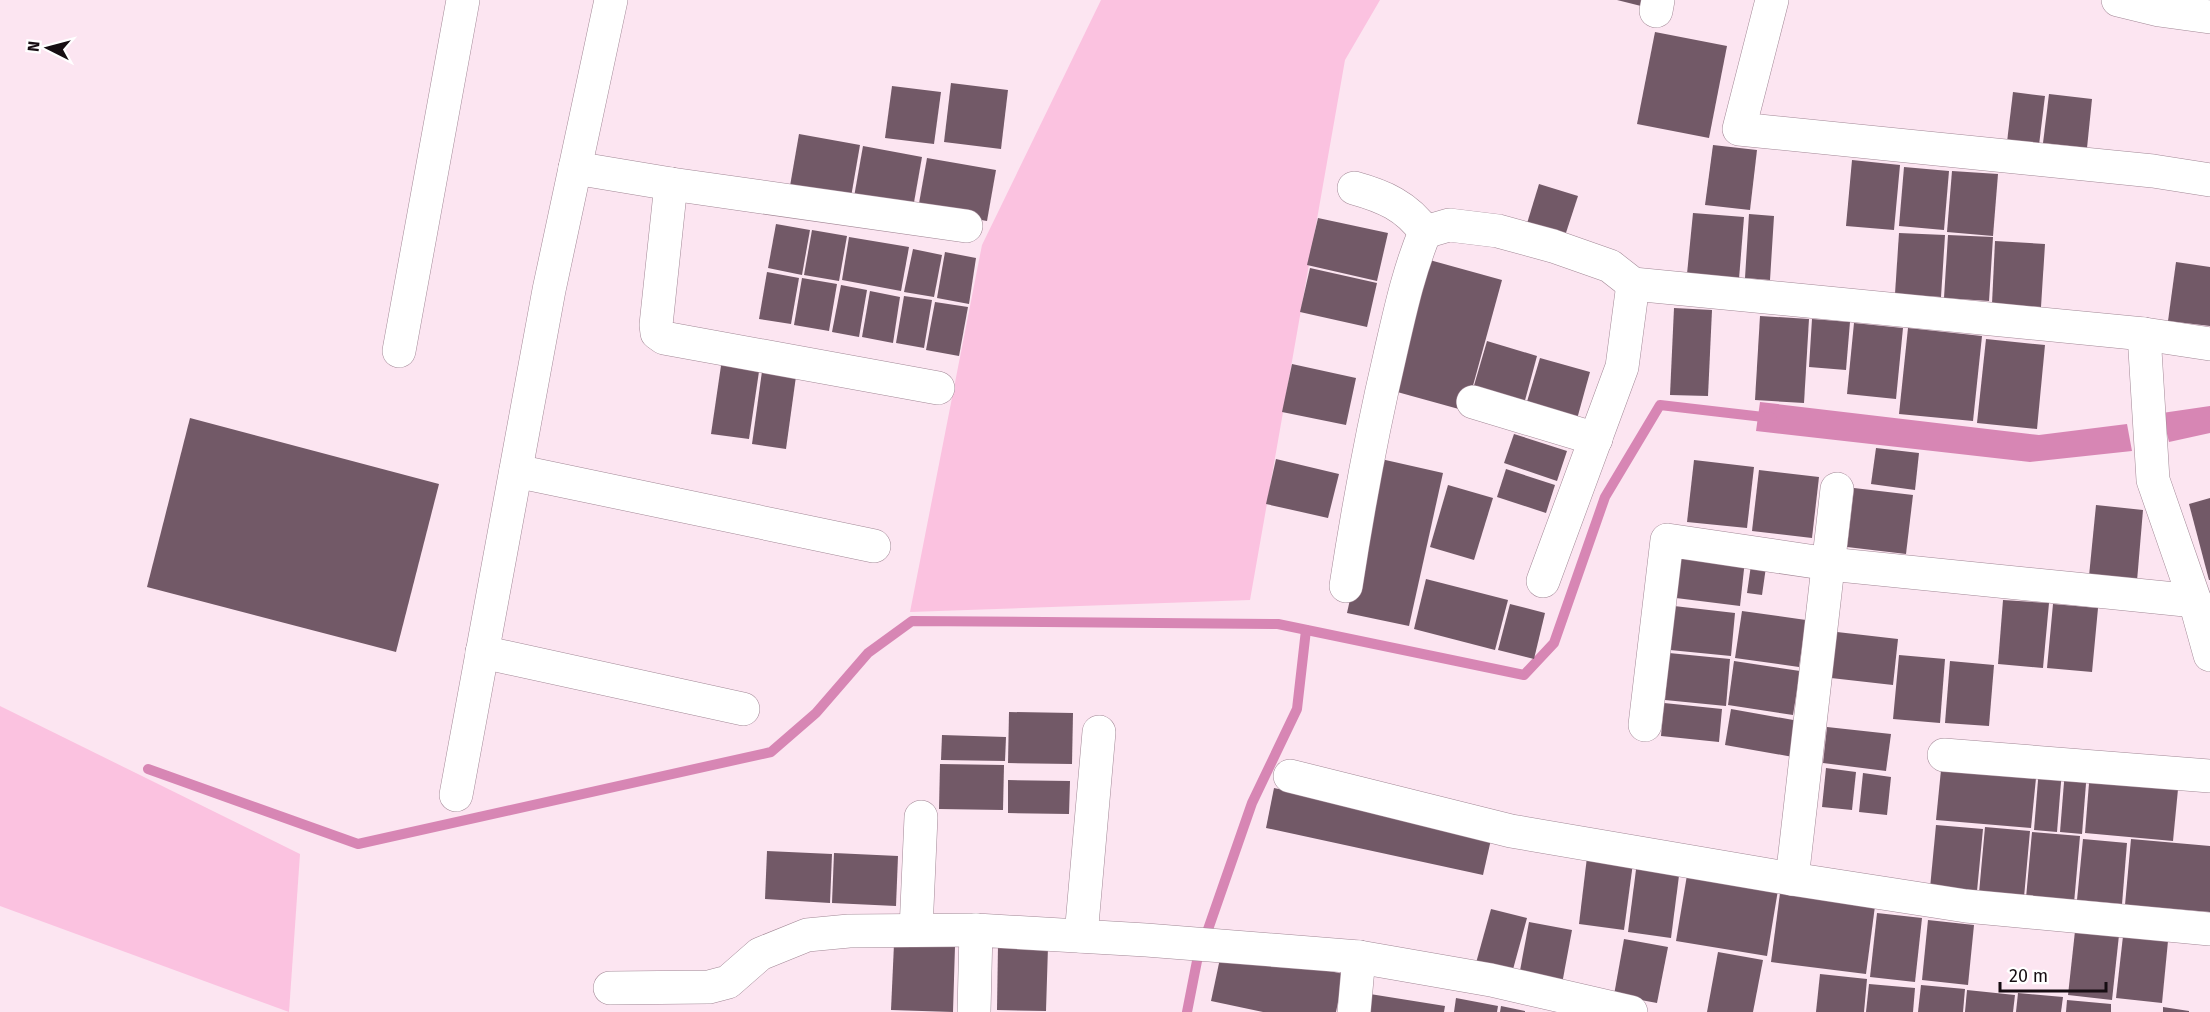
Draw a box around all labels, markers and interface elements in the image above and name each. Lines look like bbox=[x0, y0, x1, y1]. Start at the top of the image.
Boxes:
north arrow bbox=[18, 18, 78, 78]
text: N bbox=[24, 40, 44, 53]
scale bar bbox=[2000, 955, 2106, 993]
text: 20 m bbox=[2009, 965, 2048, 987]

